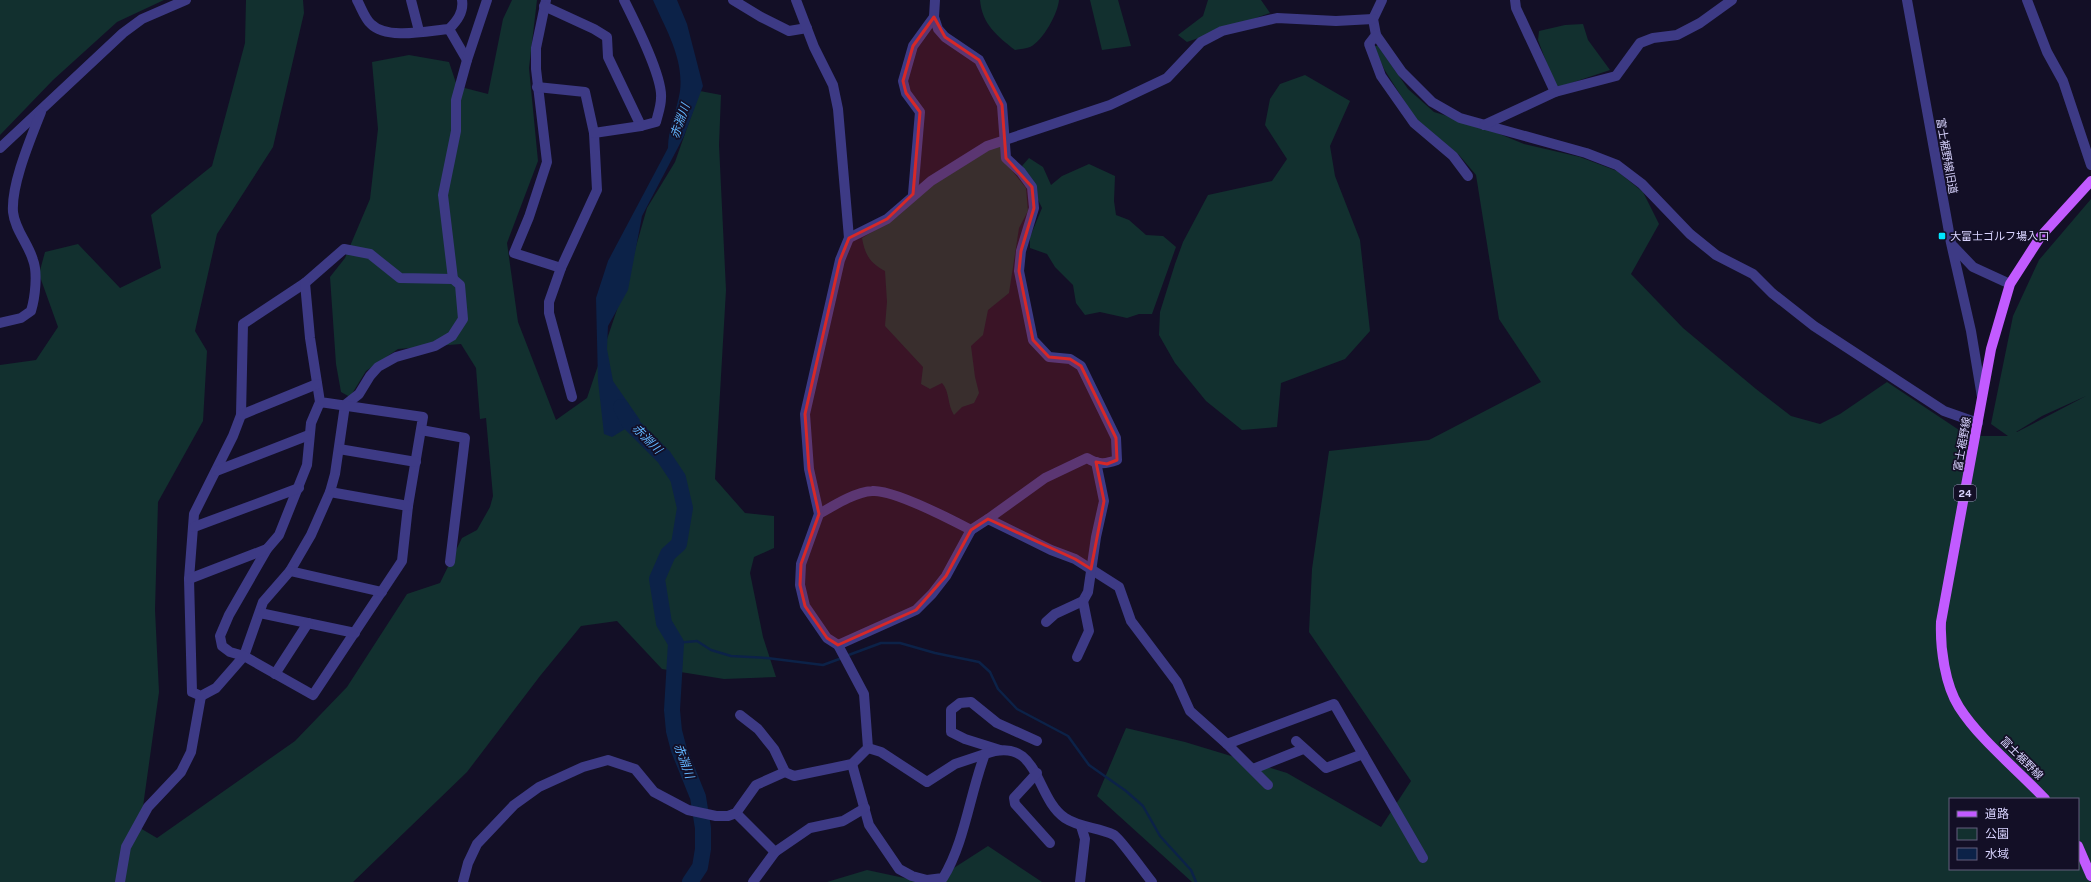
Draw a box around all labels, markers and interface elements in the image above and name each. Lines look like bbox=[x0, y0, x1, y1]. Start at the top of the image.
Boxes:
water label: 赤淵川 bbox=[668, 100, 693, 140]
street label: 富士裾野線旧道 bbox=[1934, 117, 1960, 195]
place label: 大富士ゴルフ場入口 bbox=[1950, 230, 2049, 242]
marker: 大富士ゴルフ場入口 bbox=[1937, 231, 1947, 241]
street label: 富士裾野線 bbox=[1951, 416, 1973, 472]
water label: 赤淵川 bbox=[629, 421, 666, 458]
road number: 24 bbox=[1954, 485, 1976, 501]
street label: 富士裾野線 bbox=[1998, 734, 2046, 782]
water label: 赤淵川 bbox=[671, 742, 697, 782]
legend bbox=[1949, 798, 2079, 870]
text: 道路 bbox=[1985, 807, 2009, 821]
text: 公園 bbox=[1985, 827, 2009, 841]
text: 水域 bbox=[1985, 847, 2009, 861]

